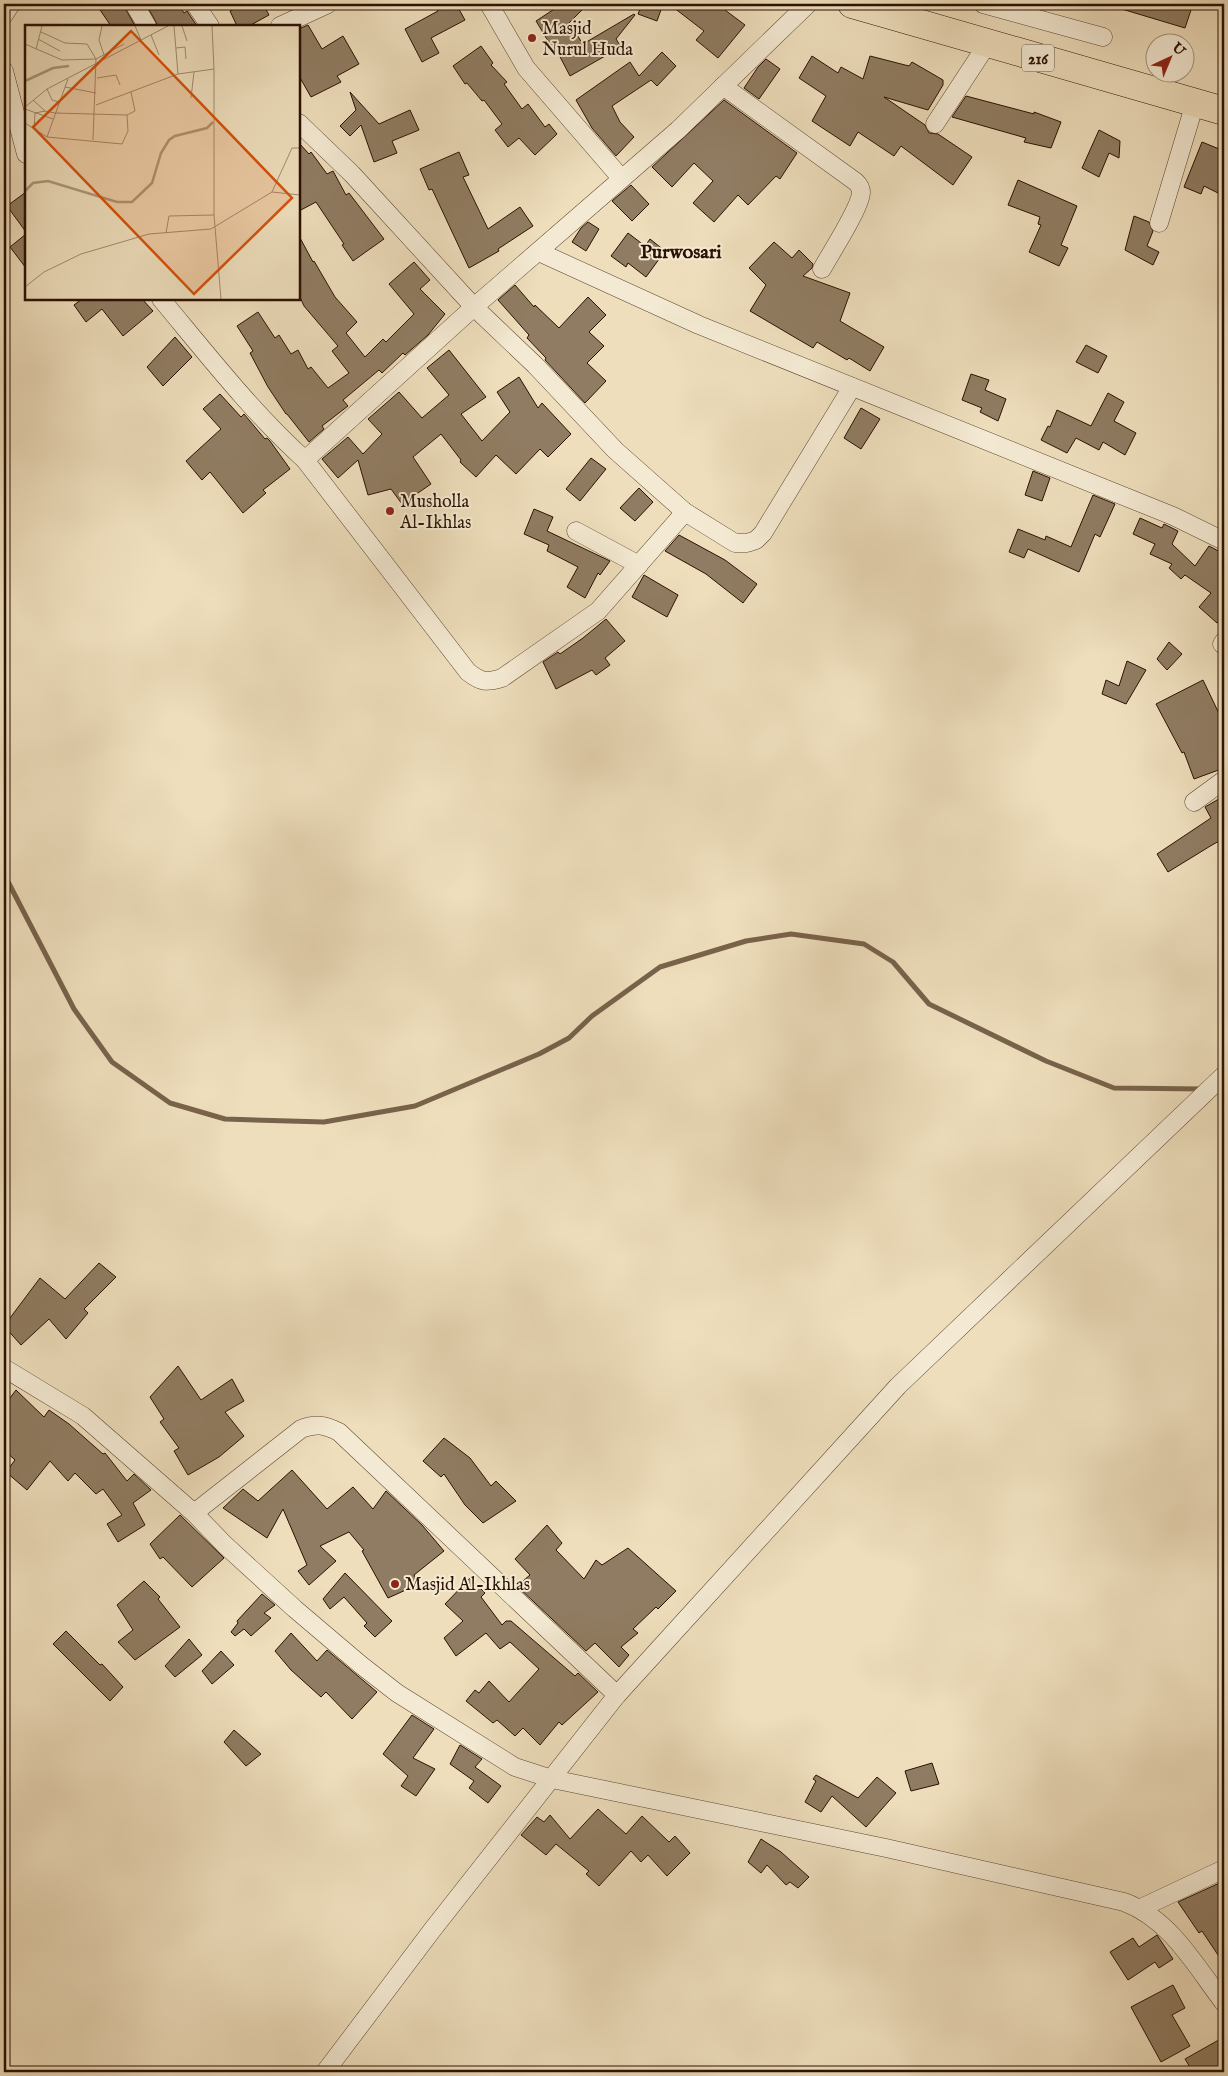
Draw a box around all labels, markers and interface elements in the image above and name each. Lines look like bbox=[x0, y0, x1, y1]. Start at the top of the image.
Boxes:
place label: Masjid Nurul Huda bbox=[542, 18, 633, 62]
inset map bbox=[25, 25, 300, 300]
marker: Masjid Nurul Huda bbox=[526, 32, 538, 44]
north arrow bbox=[1146, 32, 1196, 82]
text: U bbox=[1167, 38, 1190, 61]
road number: 216 bbox=[1022, 44, 1054, 72]
district label: Purwosari bbox=[640, 240, 722, 265]
place label: Musholla Al-Ikhlas bbox=[399, 491, 471, 535]
marker: Musholla Al-Ikhlas bbox=[384, 505, 396, 517]
place label: Masjid Al-Ikhlas bbox=[405, 1574, 530, 1597]
marker: Masjid Al-Ikhlas bbox=[389, 1578, 401, 1590]

